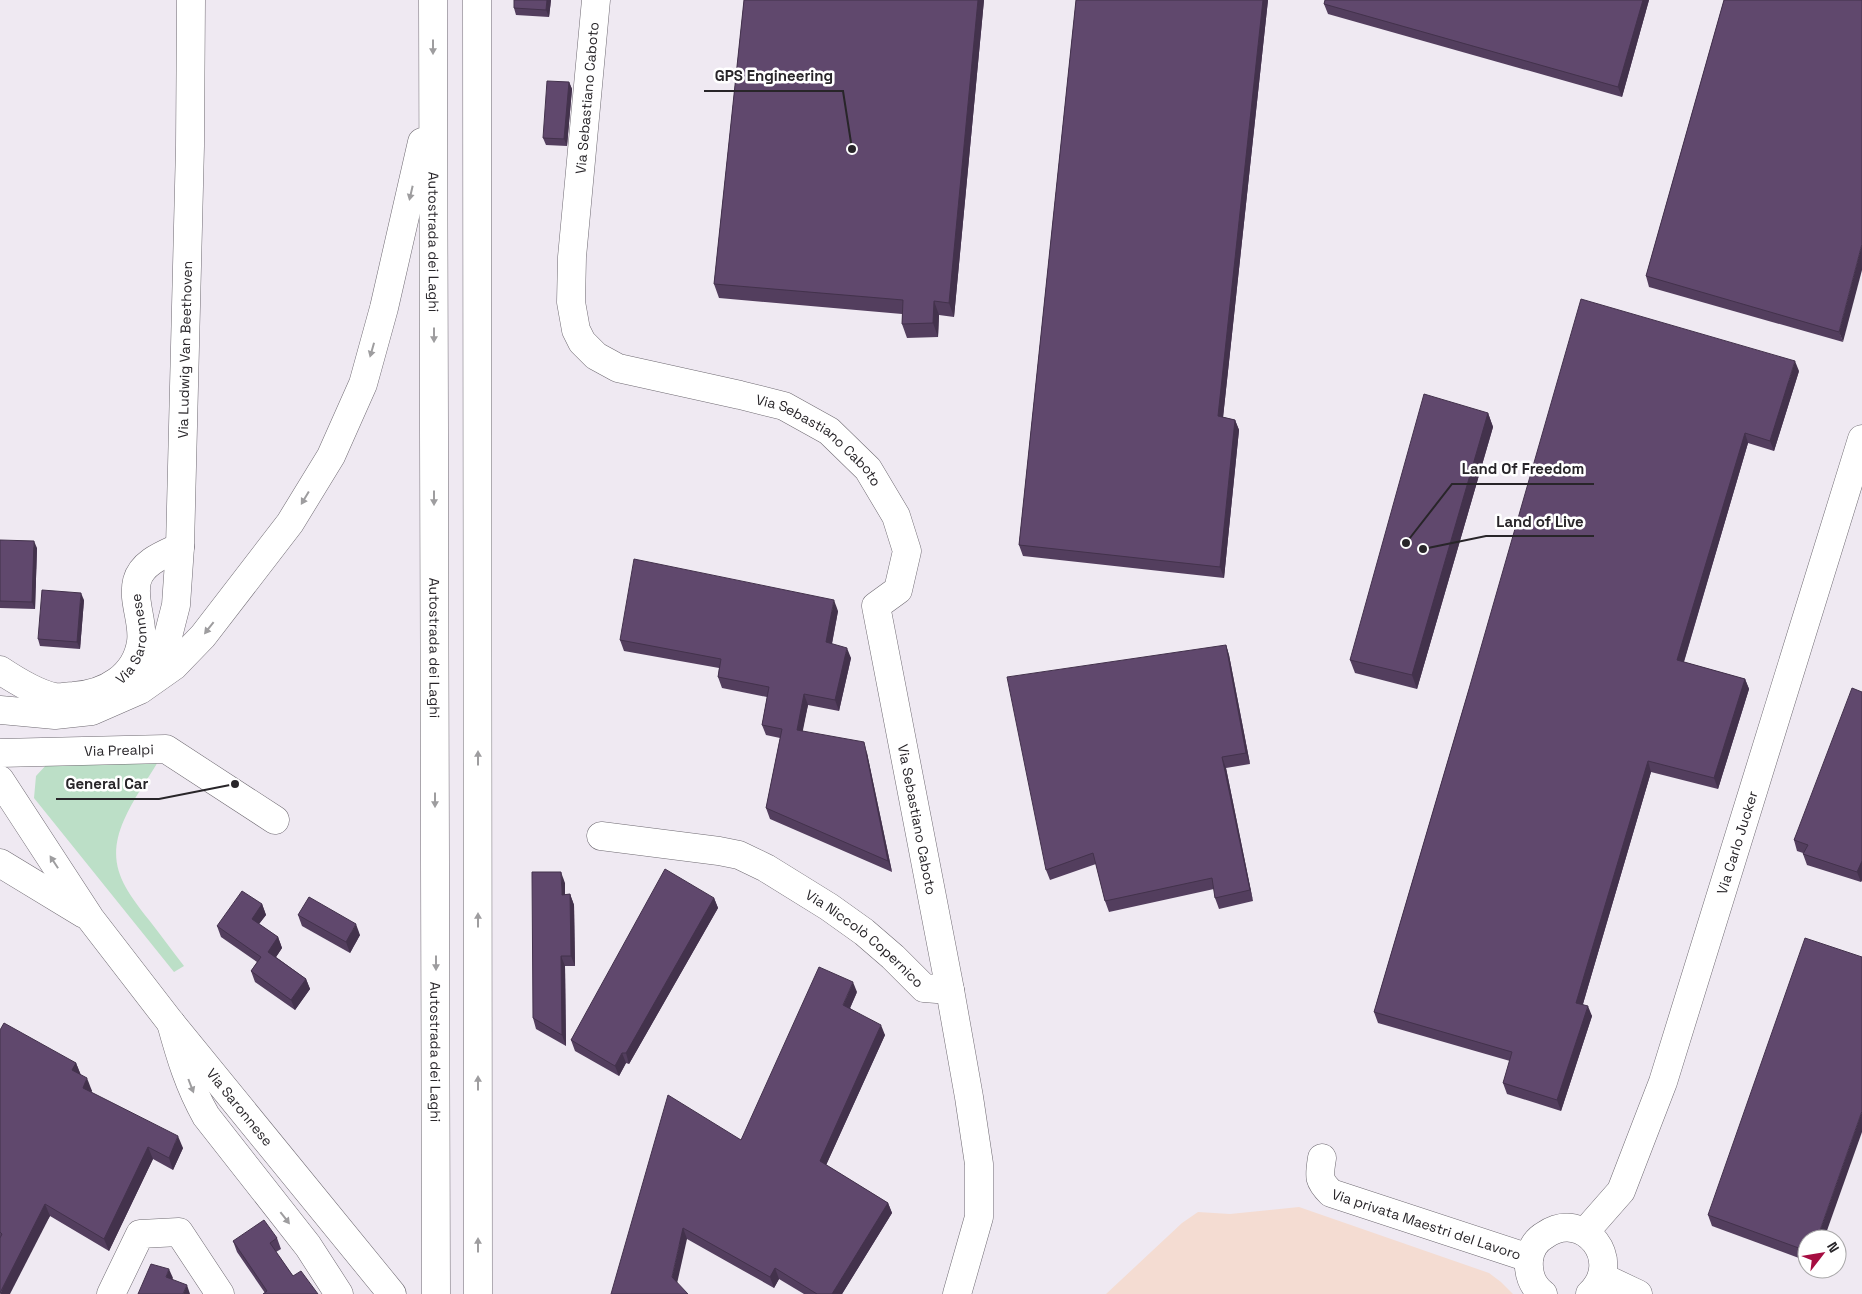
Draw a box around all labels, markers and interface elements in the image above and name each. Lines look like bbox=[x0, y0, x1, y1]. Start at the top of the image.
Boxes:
street label: Via Sebastiano Caboto bbox=[571, 21, 603, 175]
one-way arrow bbox=[429, 39, 437, 55]
callout: GPS Engineering bbox=[704, 61, 843, 91]
text: GPS Engineering bbox=[715, 66, 833, 85]
street label: Autostrada dei Laghi bbox=[424, 172, 443, 312]
one-way arrow bbox=[407, 185, 415, 200]
street label: Via Ludwig Van Beethoven bbox=[174, 261, 196, 439]
one-way arrow bbox=[430, 327, 438, 343]
one-way arrow bbox=[368, 343, 376, 358]
street label: Via Sebastiano Caboto bbox=[754, 390, 885, 489]
callout: Land Of Freedom bbox=[1452, 454, 1594, 484]
text: Land Of Freedom bbox=[1462, 459, 1584, 478]
one-way arrow bbox=[430, 490, 438, 506]
one-way arrow bbox=[301, 491, 310, 504]
callout: Land of Live bbox=[1486, 506, 1594, 536]
text: Land of Live bbox=[1496, 512, 1584, 531]
street label: Autostrada dei Laghi bbox=[425, 578, 444, 718]
street label: Via Saronnese bbox=[112, 593, 151, 688]
one-way arrow bbox=[203, 621, 214, 634]
street label: Via Prealpi bbox=[84, 740, 154, 760]
street label: Via Sebastiano Caboto bbox=[894, 743, 940, 896]
one-way arrow bbox=[474, 750, 482, 766]
callout: General Car bbox=[56, 769, 159, 799]
text: General Car bbox=[66, 774, 149, 793]
street label: Via Carlo Jucker bbox=[1713, 789, 1762, 897]
one-way arrow bbox=[431, 792, 439, 808]
one-way arrow bbox=[49, 856, 58, 869]
street label: Via Niccolò Copernico bbox=[802, 886, 927, 991]
one-way arrow bbox=[474, 912, 482, 928]
one-way arrow bbox=[432, 955, 440, 971]
street label: Autostrada dei Laghi bbox=[426, 982, 445, 1122]
street label: Via Saronnese bbox=[203, 1065, 277, 1150]
one-way arrow bbox=[474, 1075, 482, 1091]
one-way arrow bbox=[188, 1079, 195, 1094]
street label: Via privata Maestri del Lavoro bbox=[1329, 1185, 1523, 1264]
one-way arrow bbox=[280, 1211, 291, 1224]
north arrow bbox=[1797, 1229, 1847, 1279]
one-way arrow bbox=[474, 1237, 482, 1253]
text: N bbox=[1823, 1239, 1843, 1256]

